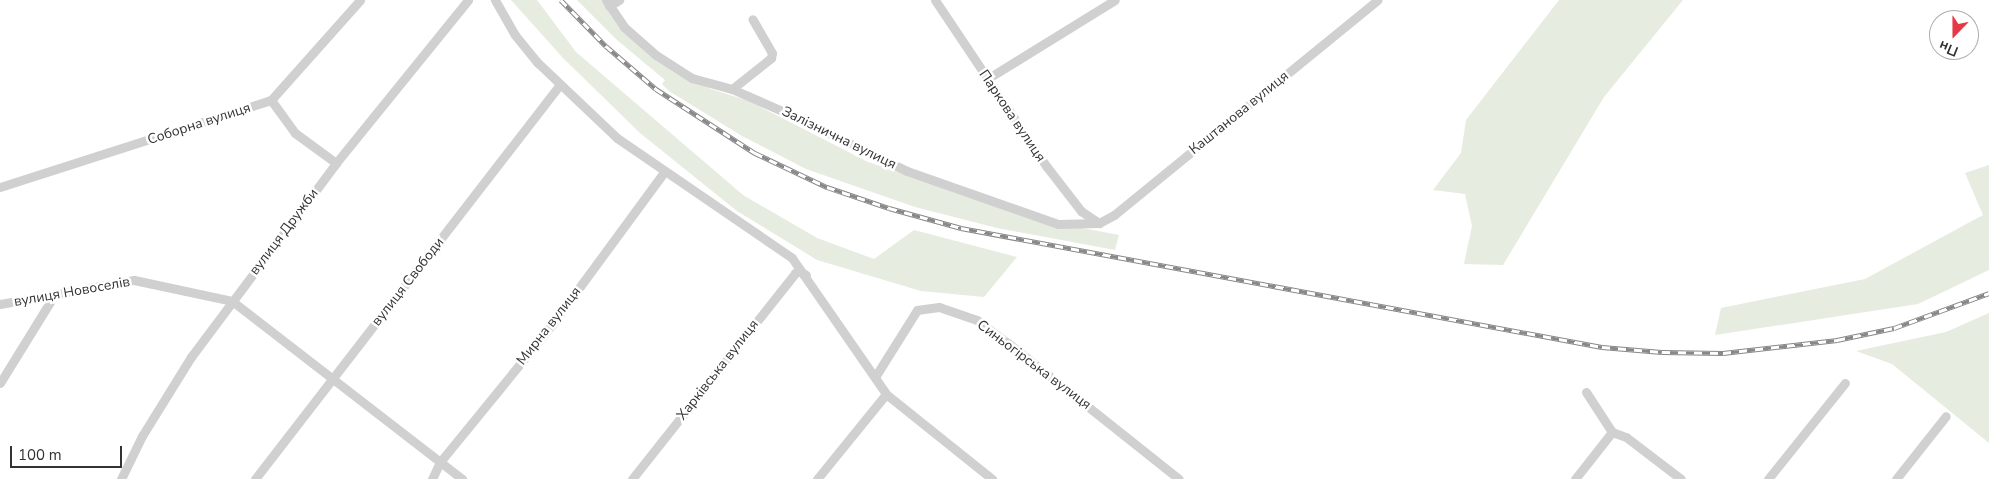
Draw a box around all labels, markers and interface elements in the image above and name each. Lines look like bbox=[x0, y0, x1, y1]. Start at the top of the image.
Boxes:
north arrow bbox=[1929, 10, 1979, 60]
text: Пн bbox=[1936, 36, 1961, 61]
street label: Паркова вулиця bbox=[975, 67, 1049, 165]
street label: Каштанова вулиця bbox=[1186, 68, 1292, 158]
street label: Соборна вулиця bbox=[145, 99, 253, 149]
street label: Залізнична вулиця bbox=[779, 103, 899, 173]
street label: вулиця Дружби bbox=[246, 185, 322, 279]
street label: вулиця Свободи bbox=[368, 234, 448, 330]
street label: вулиця Новоселів bbox=[13, 274, 131, 310]
street label: Мирна вулиця bbox=[513, 284, 585, 368]
street label: Харківська вулиця bbox=[674, 316, 762, 424]
street label: Синьогірська вулиця bbox=[974, 317, 1094, 413]
scale bar bbox=[12, 436, 125, 468]
text: 100 m bbox=[18, 445, 62, 465]

